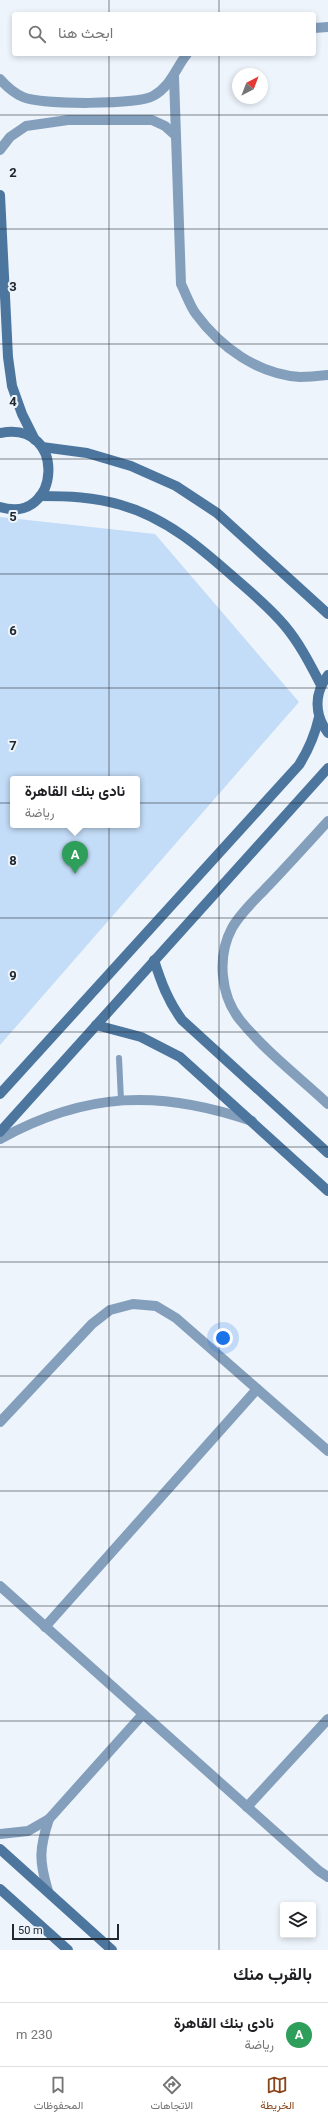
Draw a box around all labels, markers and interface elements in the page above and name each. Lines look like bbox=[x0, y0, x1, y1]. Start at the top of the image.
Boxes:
search box bbox=[12, 12, 316, 56]
icon: search bbox=[26, 23, 48, 45]
text: ابحث هنا bbox=[58, 24, 113, 42]
north arrow bbox=[232, 68, 268, 104]
text: 2 bbox=[9, 165, 17, 180]
text: 3 bbox=[9, 279, 17, 294]
text: 4 bbox=[9, 394, 17, 409]
text: 5 bbox=[9, 509, 17, 524]
text: 6 bbox=[9, 623, 17, 638]
text: 7 bbox=[9, 738, 17, 753]
popup bbox=[10, 776, 140, 828]
text: نادى بنك القاهرة bbox=[25, 782, 125, 800]
text: رياضة bbox=[25, 805, 54, 820]
pin: A bbox=[62, 841, 88, 874]
text: 8 bbox=[9, 853, 17, 868]
text: 9 bbox=[9, 968, 17, 983]
your location bbox=[213, 1328, 233, 1348]
map controls bbox=[280, 1902, 316, 1938]
button: layers bbox=[280, 1902, 316, 1938]
scale bar bbox=[12, 1922, 119, 1941]
text: 50 m bbox=[18, 1924, 43, 1937]
text: بالقرب منك bbox=[233, 1964, 312, 1984]
text: نادى بنك القاهرة bbox=[174, 2014, 274, 2032]
text: 230 m bbox=[16, 2027, 53, 2042]
text: A bbox=[295, 2027, 303, 2042]
text: رياضة bbox=[244, 2037, 274, 2052]
tab: المحفوظات bbox=[34, 2074, 83, 2115]
tab: الاتجاهات bbox=[150, 2074, 193, 2115]
tab: الخريطة bbox=[260, 2074, 294, 2115]

